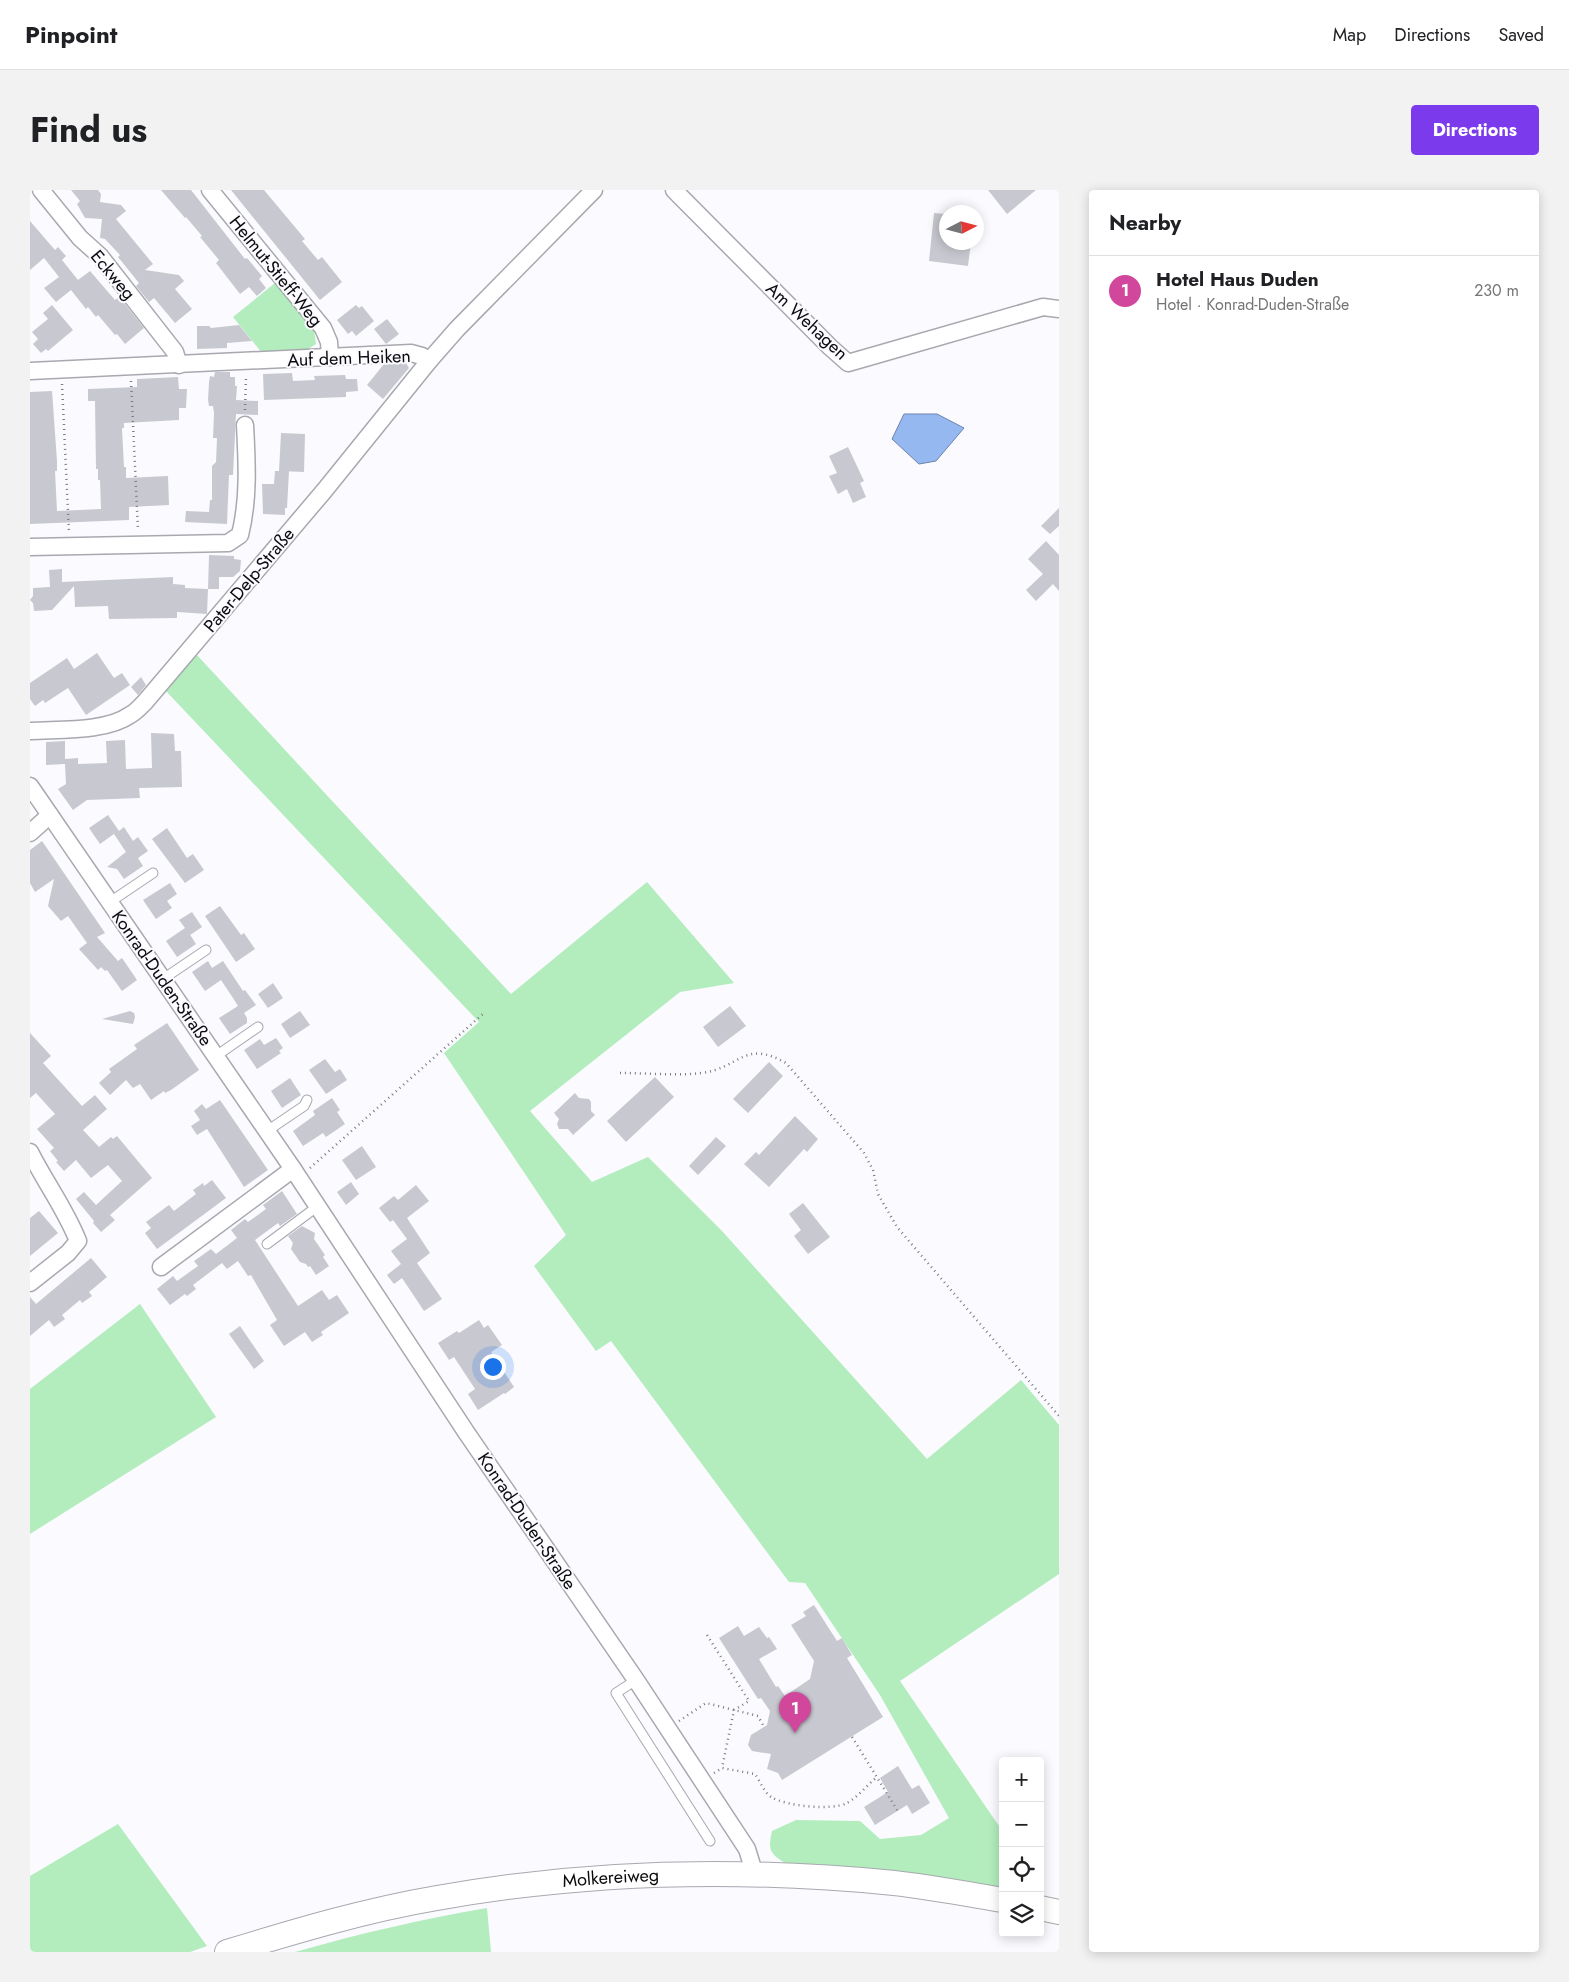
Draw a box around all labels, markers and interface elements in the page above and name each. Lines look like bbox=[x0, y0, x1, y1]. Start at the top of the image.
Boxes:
text: Pinpoint bbox=[25, 17, 117, 52]
text: Map bbox=[1333, 22, 1366, 48]
text: Directions bbox=[1394, 22, 1470, 48]
text: Saved bbox=[1498, 22, 1544, 48]
text: Find us bbox=[30, 105, 147, 155]
button: Directions bbox=[1411, 105, 1539, 155]
north arrow bbox=[939, 205, 984, 250]
text: Nearby bbox=[1109, 208, 1181, 238]
street label: Helmut-Stieff-Weg bbox=[223, 210, 329, 332]
street label: Eckweg bbox=[84, 244, 142, 306]
text: Hotel Haus Duden bbox=[1156, 266, 1319, 293]
street label: Am Wehagen bbox=[760, 276, 854, 366]
text: 1 bbox=[1121, 279, 1129, 302]
text: 230 m bbox=[1474, 279, 1519, 302]
text: Hotel · Konrad-Duden-Straße bbox=[1156, 293, 1349, 316]
street label: Auf dem Heiken bbox=[287, 343, 411, 373]
street label: Pater-Delp-Straße bbox=[197, 522, 301, 638]
street label: Konrad-Duden-Straße bbox=[105, 905, 219, 1051]
your location bbox=[480, 1354, 506, 1380]
street label: Konrad-Duden-Straße bbox=[471, 1447, 583, 1595]
pin: 1 bbox=[779, 1692, 811, 1733]
map controls bbox=[999, 1757, 1044, 1937]
button: + bbox=[999, 1757, 1044, 1802]
button: − bbox=[999, 1802, 1044, 1847]
button: locate bbox=[999, 1847, 1044, 1892]
street label: Molkereiweg bbox=[561, 1862, 660, 1894]
button: layers bbox=[999, 1892, 1044, 1937]

